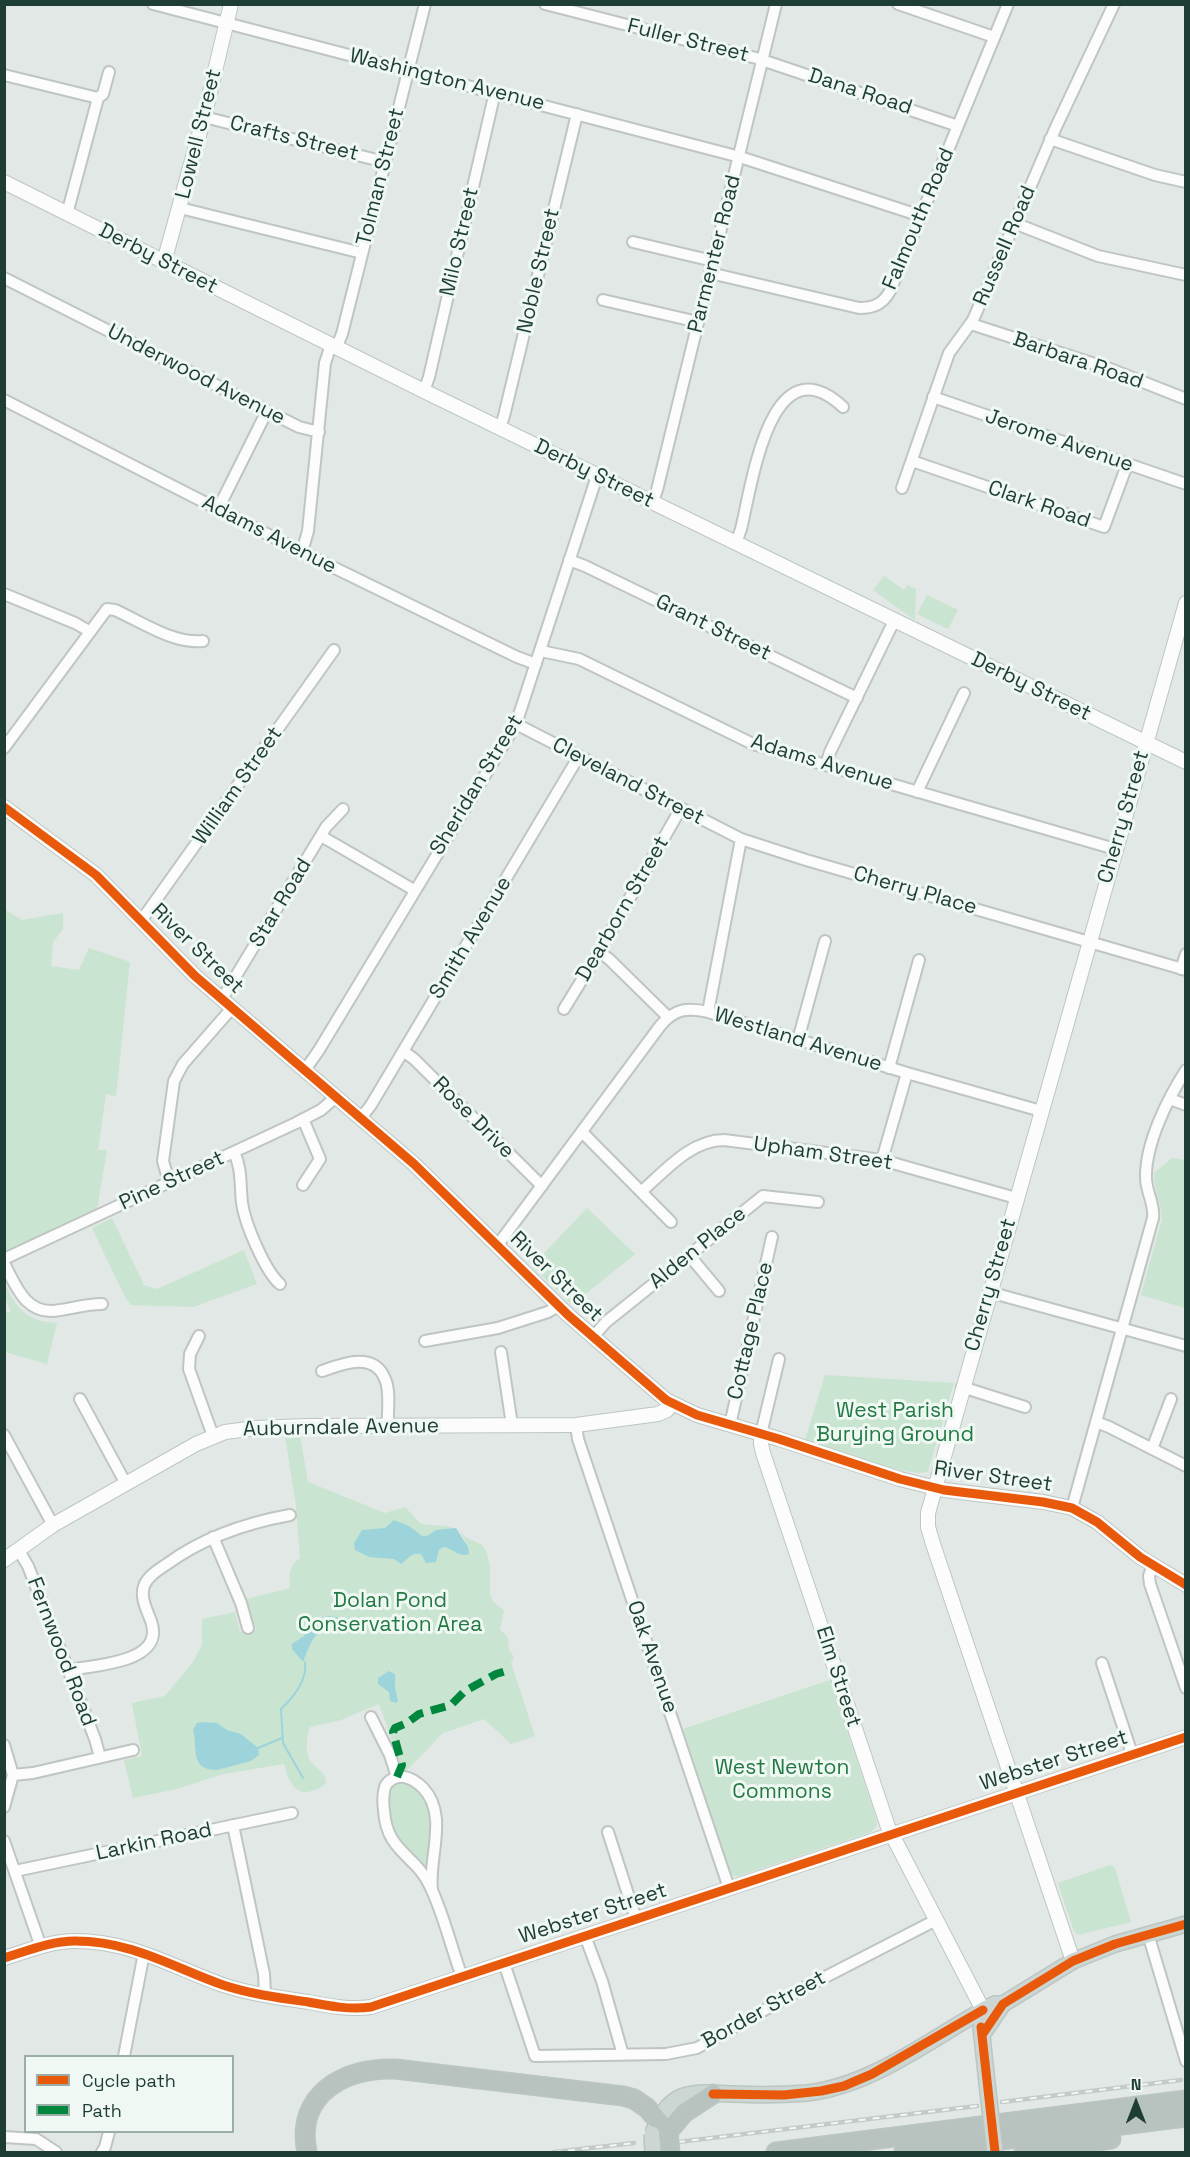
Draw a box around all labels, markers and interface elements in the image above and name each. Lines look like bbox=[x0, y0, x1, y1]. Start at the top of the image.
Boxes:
street label: Fuller Street bbox=[625, 14, 751, 68]
street label: Washington Avenue bbox=[347, 44, 547, 116]
street label: Dana Road bbox=[805, 63, 915, 121]
street label: Lowell Street bbox=[171, 66, 227, 202]
street label: Tolman Street bbox=[352, 106, 410, 248]
street label: Crafts Street bbox=[227, 111, 361, 167]
street label: Falmouth Road bbox=[878, 144, 960, 294]
street label: Parmenter Road bbox=[683, 172, 747, 336]
street label: Russell Road bbox=[968, 182, 1042, 310]
street label: Milo Street bbox=[435, 185, 485, 299]
street label: Noble Street bbox=[512, 206, 566, 336]
street label: Derby Street bbox=[94, 218, 222, 300]
street label: Underwood Avenue bbox=[103, 319, 289, 431]
street label: Barbara Road bbox=[1010, 327, 1146, 395]
street label: Jerome Avenue bbox=[982, 404, 1136, 478]
street label: Derby Street bbox=[530, 434, 658, 514]
street label: Clark Road bbox=[984, 476, 1094, 534]
street label: Adams Avenue bbox=[198, 490, 340, 580]
street label: Grant Street bbox=[651, 589, 775, 667]
street label: Derby Street bbox=[967, 647, 1095, 727]
street label: Sheridan Street bbox=[425, 710, 529, 860]
street label: William Street bbox=[188, 722, 288, 850]
street label: Adams Avenue bbox=[748, 729, 896, 797]
street label: Cleveland Street bbox=[548, 733, 708, 831]
street label: Cherry Street bbox=[1093, 748, 1155, 886]
street label: Dearborn Street bbox=[571, 832, 675, 986]
street label: Star Road bbox=[245, 854, 317, 952]
street label: Cherry Place bbox=[850, 861, 980, 921]
street label: Smith Avenue bbox=[425, 872, 517, 1004]
street label: River Street bbox=[145, 899, 249, 999]
street label: Westland Avenue bbox=[711, 1002, 885, 1078]
street label: Rose Drive bbox=[427, 1072, 519, 1164]
street label: Upham Street bbox=[752, 1132, 894, 1176]
street label: Pine Street bbox=[116, 1146, 228, 1216]
street label: Alden Place bbox=[645, 1201, 751, 1295]
street label: Cherry Street bbox=[960, 1216, 1022, 1354]
street label: River Street bbox=[504, 1227, 608, 1327]
street label: Cottage Place bbox=[723, 1260, 779, 1402]
park label: West Parish Burying Ground bbox=[816, 1398, 974, 1448]
street label: Auburndale Avenue bbox=[243, 1414, 439, 1442]
street label: River Street bbox=[932, 1456, 1054, 1498]
street label: Fernwood Road bbox=[21, 1574, 101, 1730]
park label: Dolan Pond Conservation Area bbox=[298, 1588, 482, 1638]
street label: Oak Avenue bbox=[621, 1598, 683, 1716]
street label: Elm Street bbox=[810, 1623, 866, 1731]
street label: Webster Street bbox=[977, 1725, 1131, 1797]
park label: West Newton Commons bbox=[715, 1755, 849, 1805]
street label: Larkin Road bbox=[94, 1817, 214, 1867]
street label: Webster Street bbox=[516, 1878, 670, 1950]
street label: Border Street bbox=[698, 1966, 830, 2054]
legend bbox=[24, 2055, 234, 2133]
text: Cycle path bbox=[82, 2069, 176, 2092]
north arrow bbox=[1106, 2073, 1166, 2133]
text: N bbox=[1131, 2074, 1141, 2095]
text: Path bbox=[82, 2099, 122, 2122]

